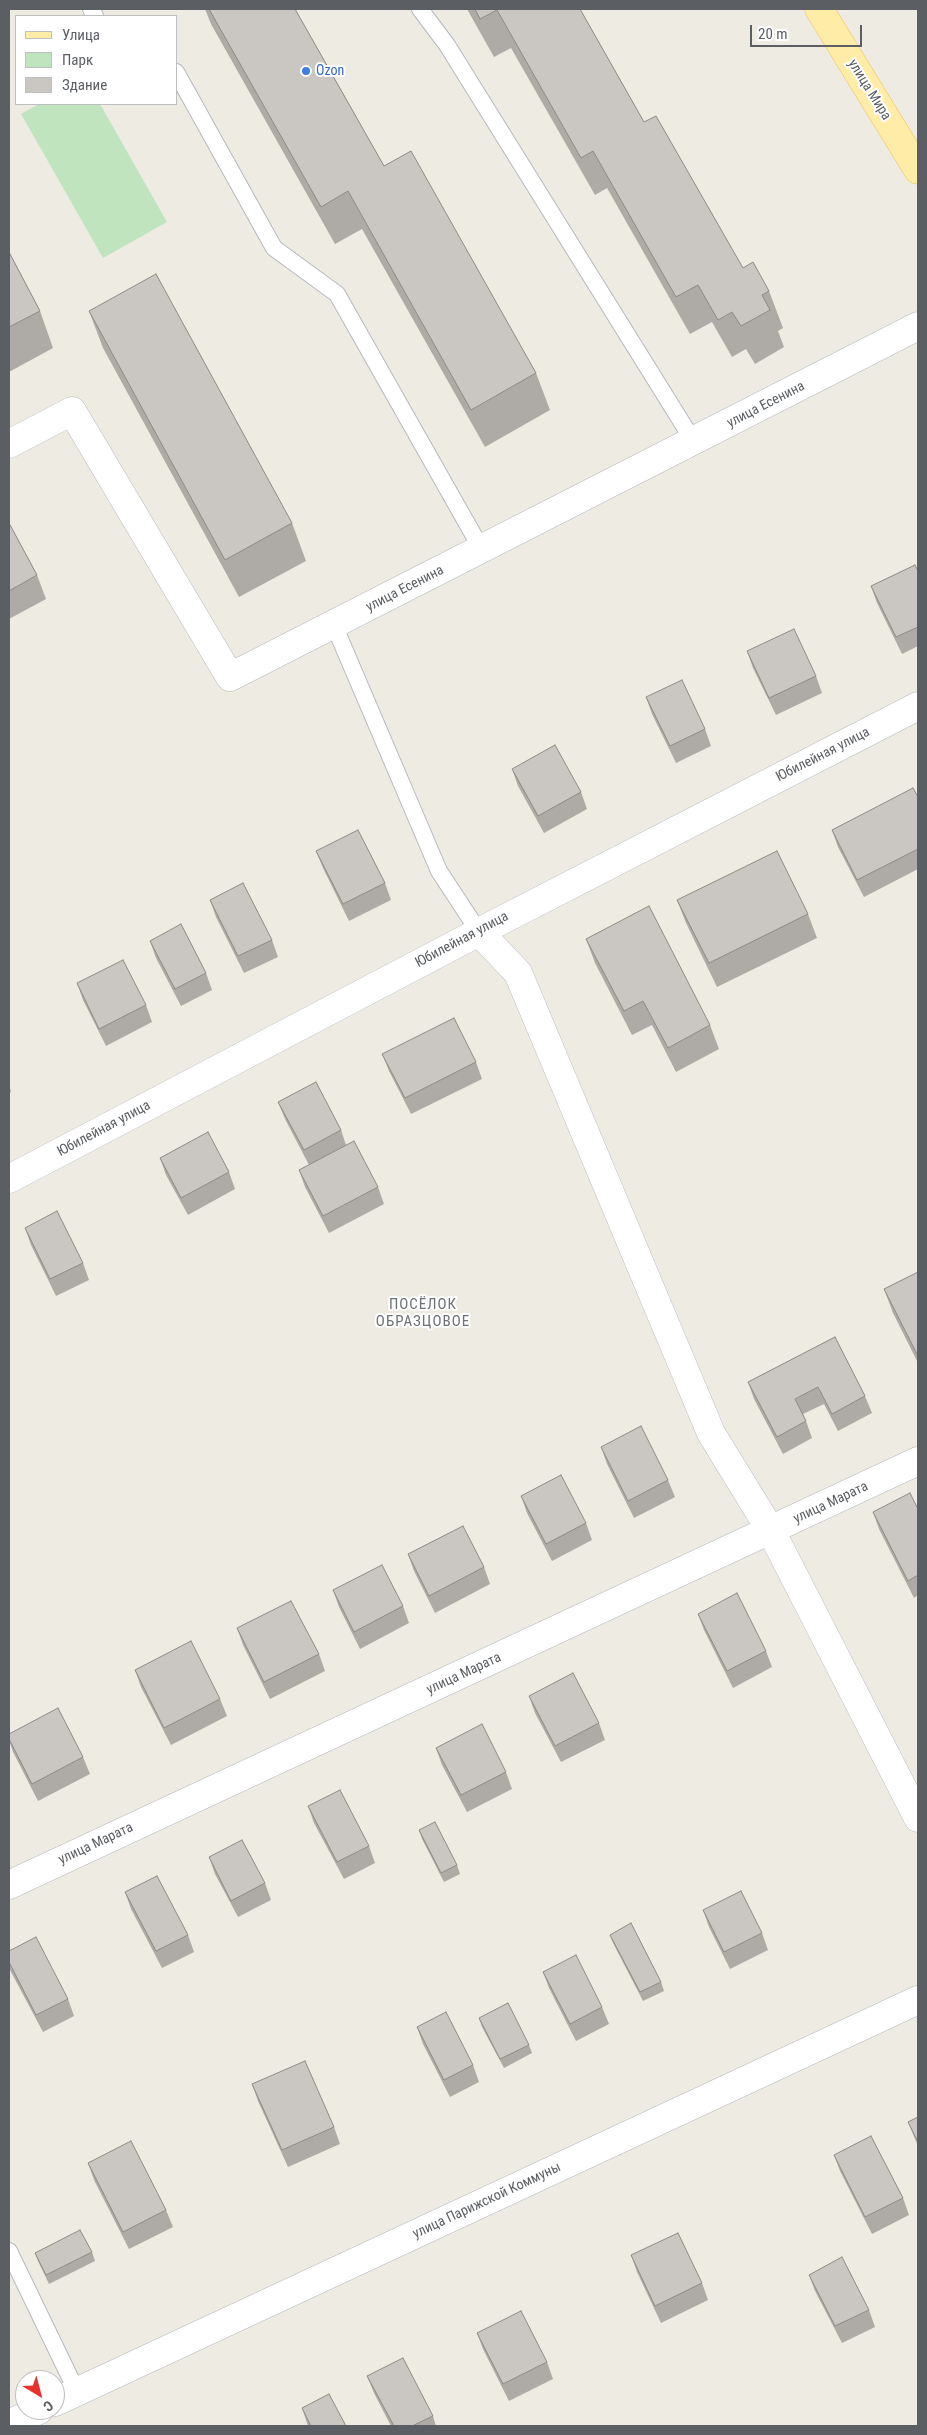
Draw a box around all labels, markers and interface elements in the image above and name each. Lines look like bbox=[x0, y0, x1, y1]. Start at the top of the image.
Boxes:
legend bbox=[15, 15, 178, 105]
scale bar bbox=[752, 15, 864, 47]
text: 20 m bbox=[758, 25, 788, 43]
text: Улица bbox=[62, 26, 100, 44]
text: Парк bbox=[62, 51, 93, 69]
street label: улица Мира bbox=[844, 57, 894, 123]
place label: Ozon bbox=[316, 63, 344, 79]
marker: Ozon bbox=[300, 65, 312, 77]
text: Здание bbox=[62, 76, 107, 94]
street label: улица Есенина bbox=[724, 378, 808, 432]
street label: улица Есенина bbox=[363, 562, 447, 616]
street label: Юбилейная улица bbox=[773, 724, 873, 786]
street label: Юбилейная улица bbox=[413, 908, 511, 972]
street label: Юбилейная улица bbox=[55, 1097, 153, 1161]
district label: ПОСЁЛОК ОБРАЗЦОВОЕ bbox=[375, 1296, 471, 1331]
street label: улица Марата bbox=[791, 1478, 871, 1528]
street label: улица Марата bbox=[424, 1649, 504, 1699]
street label: улица Марата bbox=[56, 1819, 136, 1869]
street label: улица Парижской Коммуны bbox=[410, 2159, 564, 2243]
north arrow bbox=[15, 2370, 65, 2420]
text: С bbox=[40, 2397, 56, 2415]

